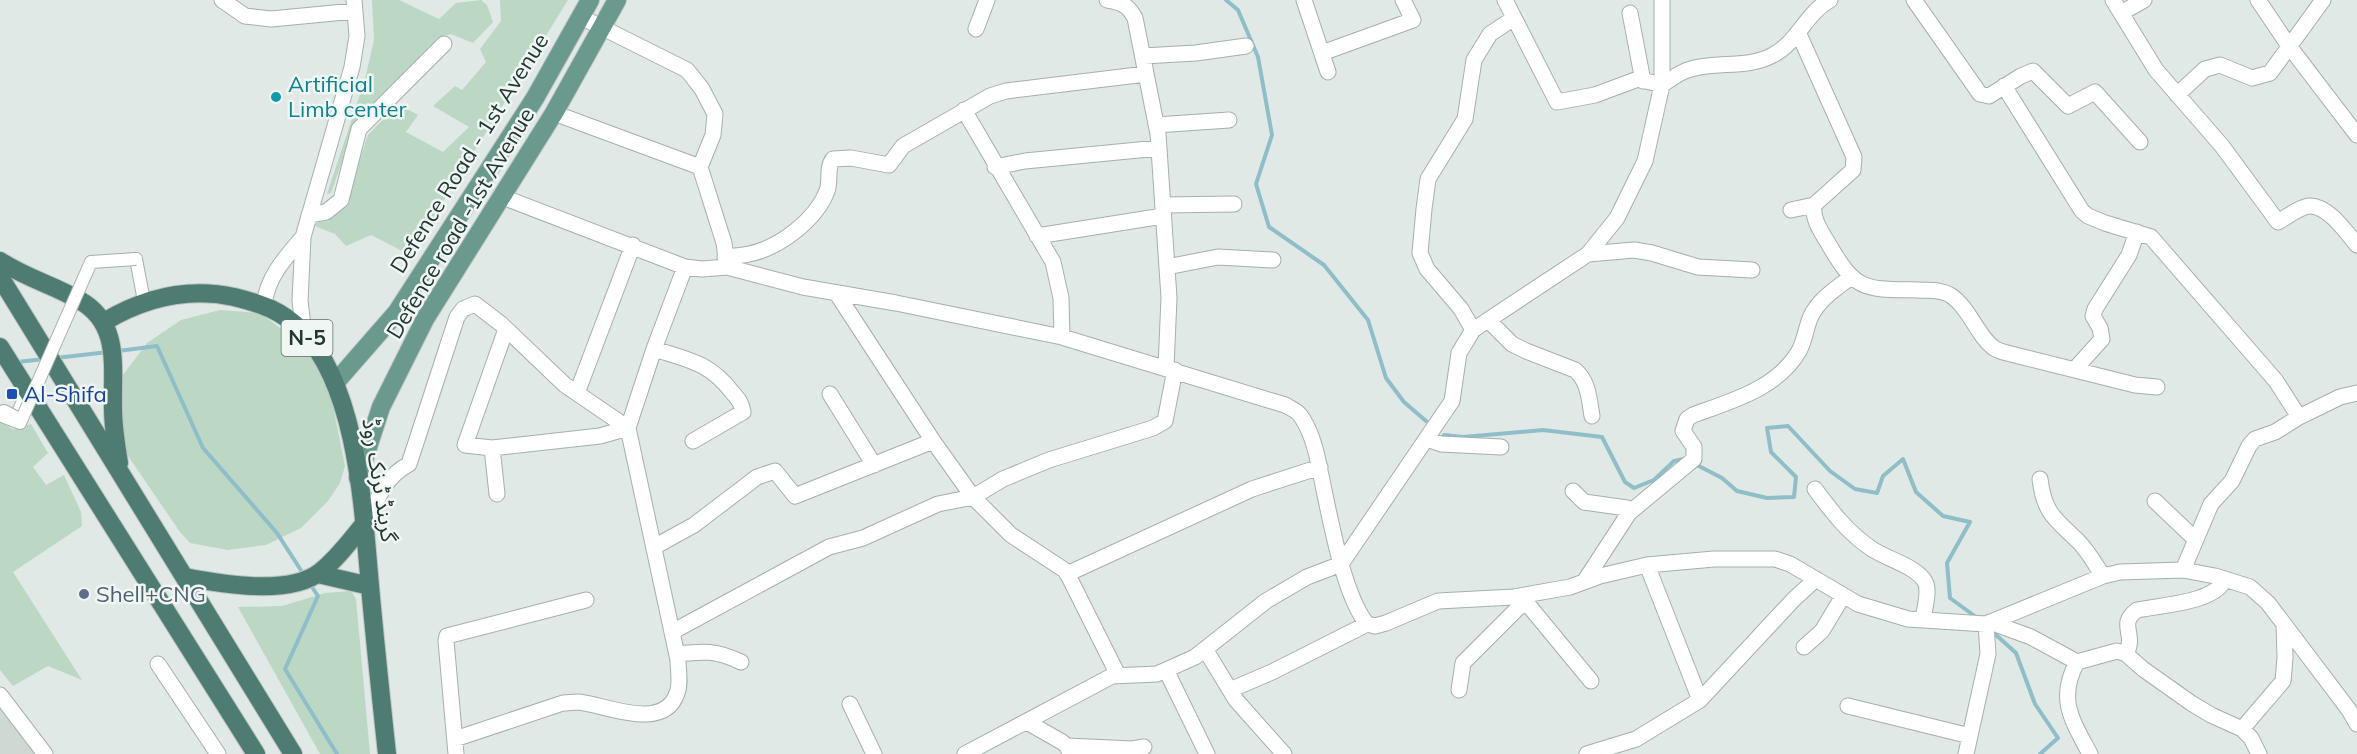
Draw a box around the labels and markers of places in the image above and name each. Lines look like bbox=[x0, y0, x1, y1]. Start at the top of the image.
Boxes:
place label: Artificial Limb center bbox=[288, 70, 407, 123]
marker: Artificial Limb center bbox=[269, 90, 283, 104]
place label: Al-Shifa bbox=[24, 380, 107, 408]
marker: Al-Shifa bbox=[5, 387, 19, 401]
place label: Shell+CNG bbox=[96, 580, 206, 608]
marker: Shell+CNG bbox=[77, 587, 91, 601]

